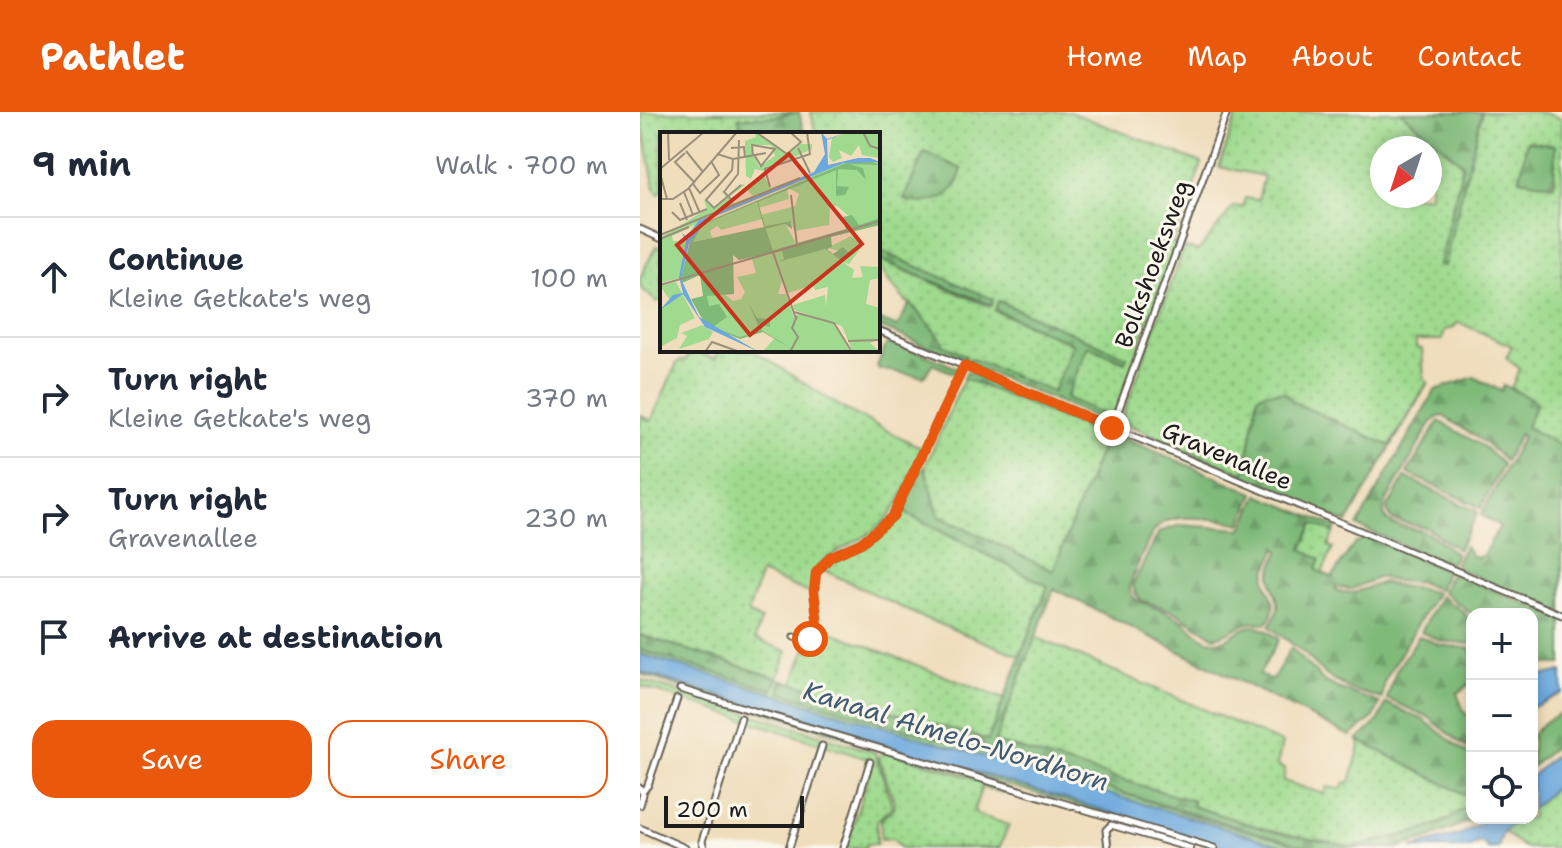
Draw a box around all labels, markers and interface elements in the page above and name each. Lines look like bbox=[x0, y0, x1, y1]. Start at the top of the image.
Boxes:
text: Pathlet bbox=[40, 31, 185, 82]
text: Home bbox=[1066, 37, 1143, 75]
text: Map bbox=[1187, 37, 1247, 75]
text: About bbox=[1291, 37, 1373, 75]
text: Contact bbox=[1417, 37, 1522, 75]
inset map bbox=[660, 132, 880, 352]
north arrow bbox=[1370, 136, 1442, 208]
text: 9 min bbox=[32, 141, 131, 187]
text: Walk · 700 m bbox=[435, 147, 608, 182]
street label: Bolkshoeksweg bbox=[1108, 176, 1198, 352]
text: Continue bbox=[108, 239, 244, 280]
icon: ahead bbox=[32, 255, 76, 299]
text: 100 m bbox=[530, 260, 608, 295]
text: Kleine Getkate's weg bbox=[108, 280, 371, 315]
text: Turn right bbox=[108, 359, 267, 400]
icon: right bbox=[32, 375, 76, 419]
text: 370 m bbox=[525, 380, 608, 415]
text: Kleine Getkate's weg bbox=[108, 400, 371, 435]
route end bbox=[1094, 410, 1130, 446]
street label: Gravenallee bbox=[1157, 414, 1297, 498]
text: Turn right bbox=[108, 479, 267, 520]
icon: right bbox=[32, 495, 76, 539]
text: 230 m bbox=[524, 500, 608, 535]
text: Gravenallee bbox=[108, 520, 258, 555]
map controls bbox=[1466, 608, 1538, 824]
button: + bbox=[1466, 608, 1538, 680]
icon: arrive bbox=[32, 615, 76, 659]
text: Arrive at destination bbox=[108, 617, 443, 658]
route start bbox=[792, 621, 828, 657]
water label: Kanaal Almelo-Nordhorn bbox=[799, 672, 1113, 799]
button: − bbox=[1466, 680, 1538, 752]
button: Save bbox=[32, 720, 312, 798]
button: Share bbox=[328, 720, 608, 798]
button: locate bbox=[1466, 752, 1538, 824]
scale bar bbox=[664, 792, 804, 828]
text: 200 m bbox=[676, 795, 748, 824]

